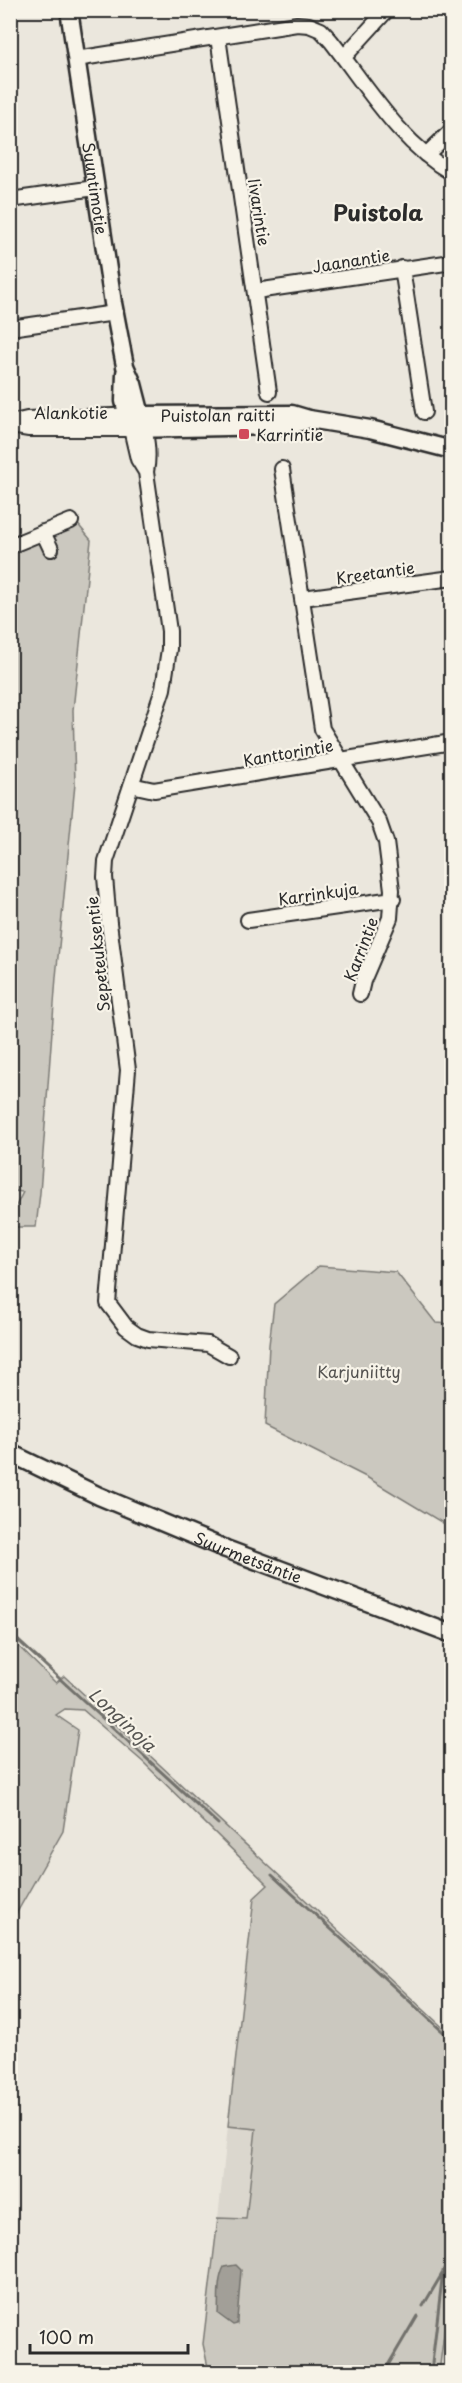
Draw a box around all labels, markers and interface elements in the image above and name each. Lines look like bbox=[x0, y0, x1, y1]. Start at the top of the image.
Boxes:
street label: Suuntimotie bbox=[77, 140, 115, 236]
street label: Iivarintie bbox=[243, 176, 277, 248]
district label: Puistola bbox=[333, 195, 423, 228]
street label: Jaanantie bbox=[311, 242, 391, 278]
street label: Alankotie bbox=[34, 400, 108, 424]
street label: Puistolan raitti bbox=[160, 402, 275, 427]
place label: Karrintie bbox=[256, 422, 323, 446]
marker: Karrintie bbox=[237, 427, 251, 441]
street label: Kreetantie bbox=[334, 555, 416, 589]
street label: Kanttorintie bbox=[241, 732, 335, 772]
street label: Karrinkuja bbox=[276, 875, 360, 911]
street label: Sepeteuksentie bbox=[79, 895, 115, 1013]
street label: Karrintie bbox=[337, 913, 383, 985]
park label: Karjuniitty bbox=[317, 1359, 401, 1383]
street label: Suurmetsäntie bbox=[191, 1525, 305, 1589]
water label: Longinoja bbox=[83, 1681, 163, 1758]
scale bar bbox=[30, 2317, 188, 2355]
text: 100 m bbox=[39, 2323, 94, 2350]

